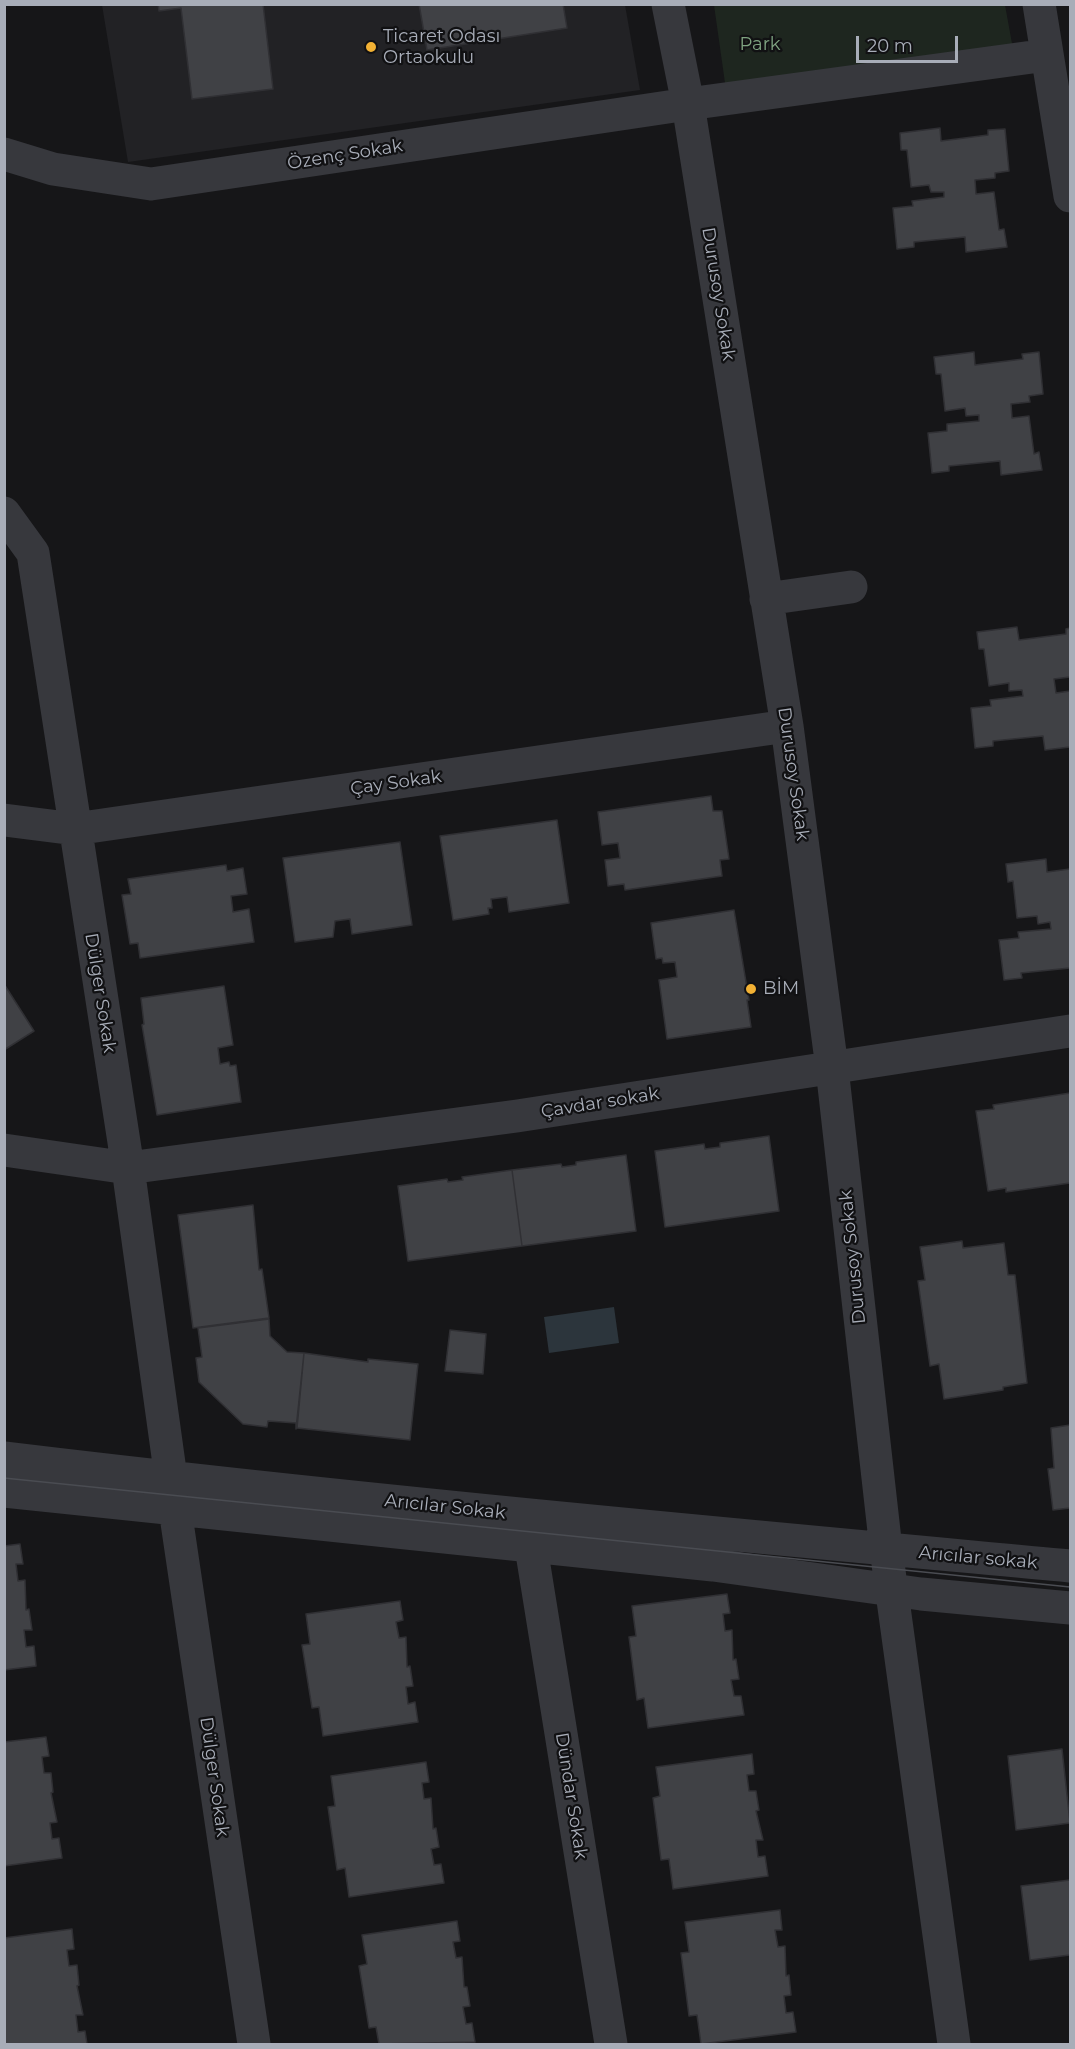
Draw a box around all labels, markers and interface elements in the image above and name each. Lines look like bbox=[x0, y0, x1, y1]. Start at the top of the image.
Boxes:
scale bar bbox=[859, 24, 961, 62]
place label: Ticaret Odası Ortaokulu bbox=[383, 26, 500, 68]
park label: Park bbox=[739, 34, 781, 56]
text: 20 m bbox=[867, 35, 913, 57]
marker: Ticaret Odası Ortaokulu bbox=[364, 40, 378, 54]
street label: Özenç Sokak bbox=[286, 135, 404, 175]
street label: Durusoy Sokak bbox=[697, 226, 739, 362]
street label: Durusoy Sokak bbox=[773, 706, 813, 842]
street label: Çay Sokak bbox=[349, 766, 443, 800]
street label: Dülger Sokak bbox=[80, 931, 120, 1055]
place label: BİM bbox=[763, 978, 799, 1000]
marker: BİM bbox=[744, 982, 758, 996]
street label: Çavdar sokak bbox=[539, 1083, 661, 1123]
street label: Durusoy Sokak bbox=[835, 1189, 871, 1325]
street label: Arıcılar Sokak bbox=[383, 1490, 507, 1524]
street label: Arıcılar sokak bbox=[918, 1542, 1038, 1574]
street label: Dülger Sokak bbox=[195, 1715, 233, 1839]
street label: Dündar Sokak bbox=[550, 1731, 592, 1861]

